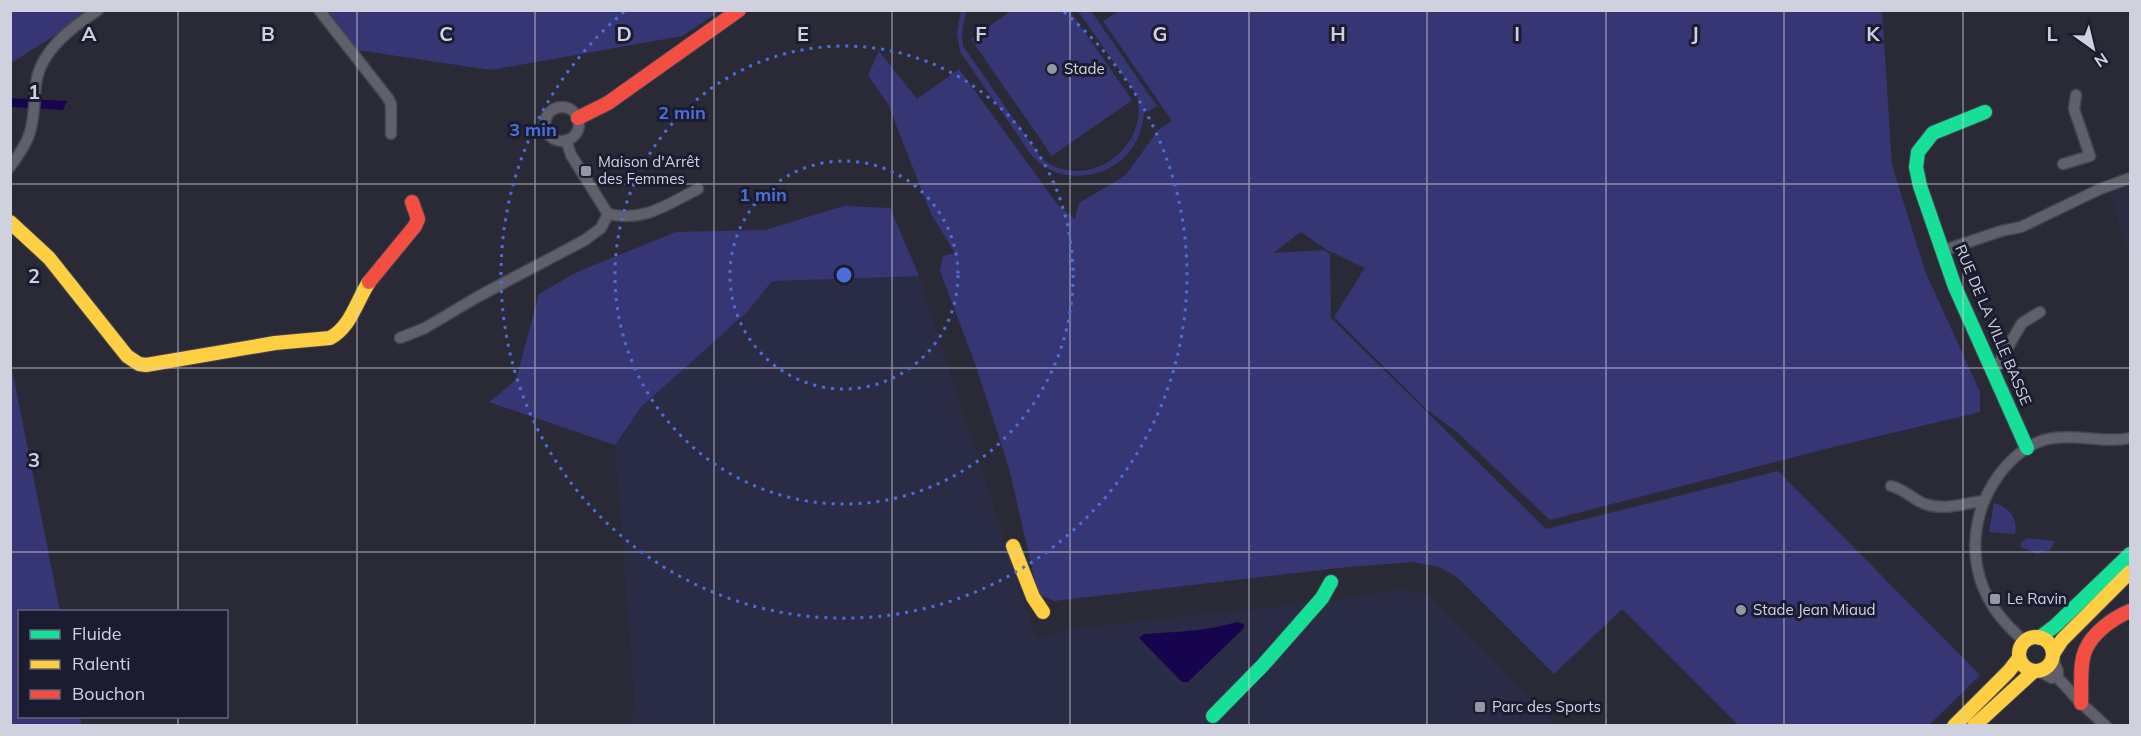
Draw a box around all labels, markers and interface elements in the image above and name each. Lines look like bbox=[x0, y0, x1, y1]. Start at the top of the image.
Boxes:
north arrow bbox=[2063, 18, 2123, 78]
text: A bbox=[82, 21, 97, 46]
text: B bbox=[261, 21, 275, 46]
text: C bbox=[439, 21, 453, 46]
text: D bbox=[616, 21, 632, 46]
text: E bbox=[797, 21, 809, 46]
text: F bbox=[975, 21, 987, 46]
text: G bbox=[1153, 21, 1167, 46]
text: H bbox=[1330, 21, 1346, 46]
text: I bbox=[1514, 21, 1520, 46]
text: J bbox=[1691, 21, 1699, 46]
text: K bbox=[1866, 21, 1880, 46]
text: L bbox=[2046, 21, 2058, 46]
text: N bbox=[2091, 49, 2112, 72]
place label: Stade bbox=[1064, 59, 1105, 78]
marker: Stade bbox=[1045, 62, 1059, 76]
text: 1 bbox=[28, 79, 40, 104]
text: 2 min bbox=[658, 101, 706, 124]
text: 3 min bbox=[509, 118, 557, 141]
place label: Maison d'Arrêt des Femmes bbox=[598, 152, 700, 188]
marker: Maison d'Arrêt des Femmes bbox=[579, 164, 593, 178]
text: 1 min bbox=[739, 183, 787, 206]
street label: RUE DE LA VILLE BASSE bbox=[1951, 242, 2036, 408]
text: 2 bbox=[28, 263, 40, 288]
centre of rings bbox=[834, 265, 854, 285]
text: 3 bbox=[28, 447, 40, 472]
place label: Le Ravin bbox=[2007, 589, 2067, 608]
marker: Le Ravin bbox=[1988, 592, 2002, 606]
place label: Stade Jean Miaud bbox=[1753, 600, 1876, 619]
marker: Stade Jean Miaud bbox=[1734, 603, 1748, 617]
legend bbox=[18, 610, 228, 718]
text: Fluide bbox=[72, 622, 122, 645]
text: Ralenti bbox=[72, 652, 130, 675]
text: Bouchon bbox=[72, 682, 145, 705]
place label: Parc des Sports bbox=[1492, 697, 1601, 716]
marker: Parc des Sports bbox=[1473, 700, 1487, 714]

